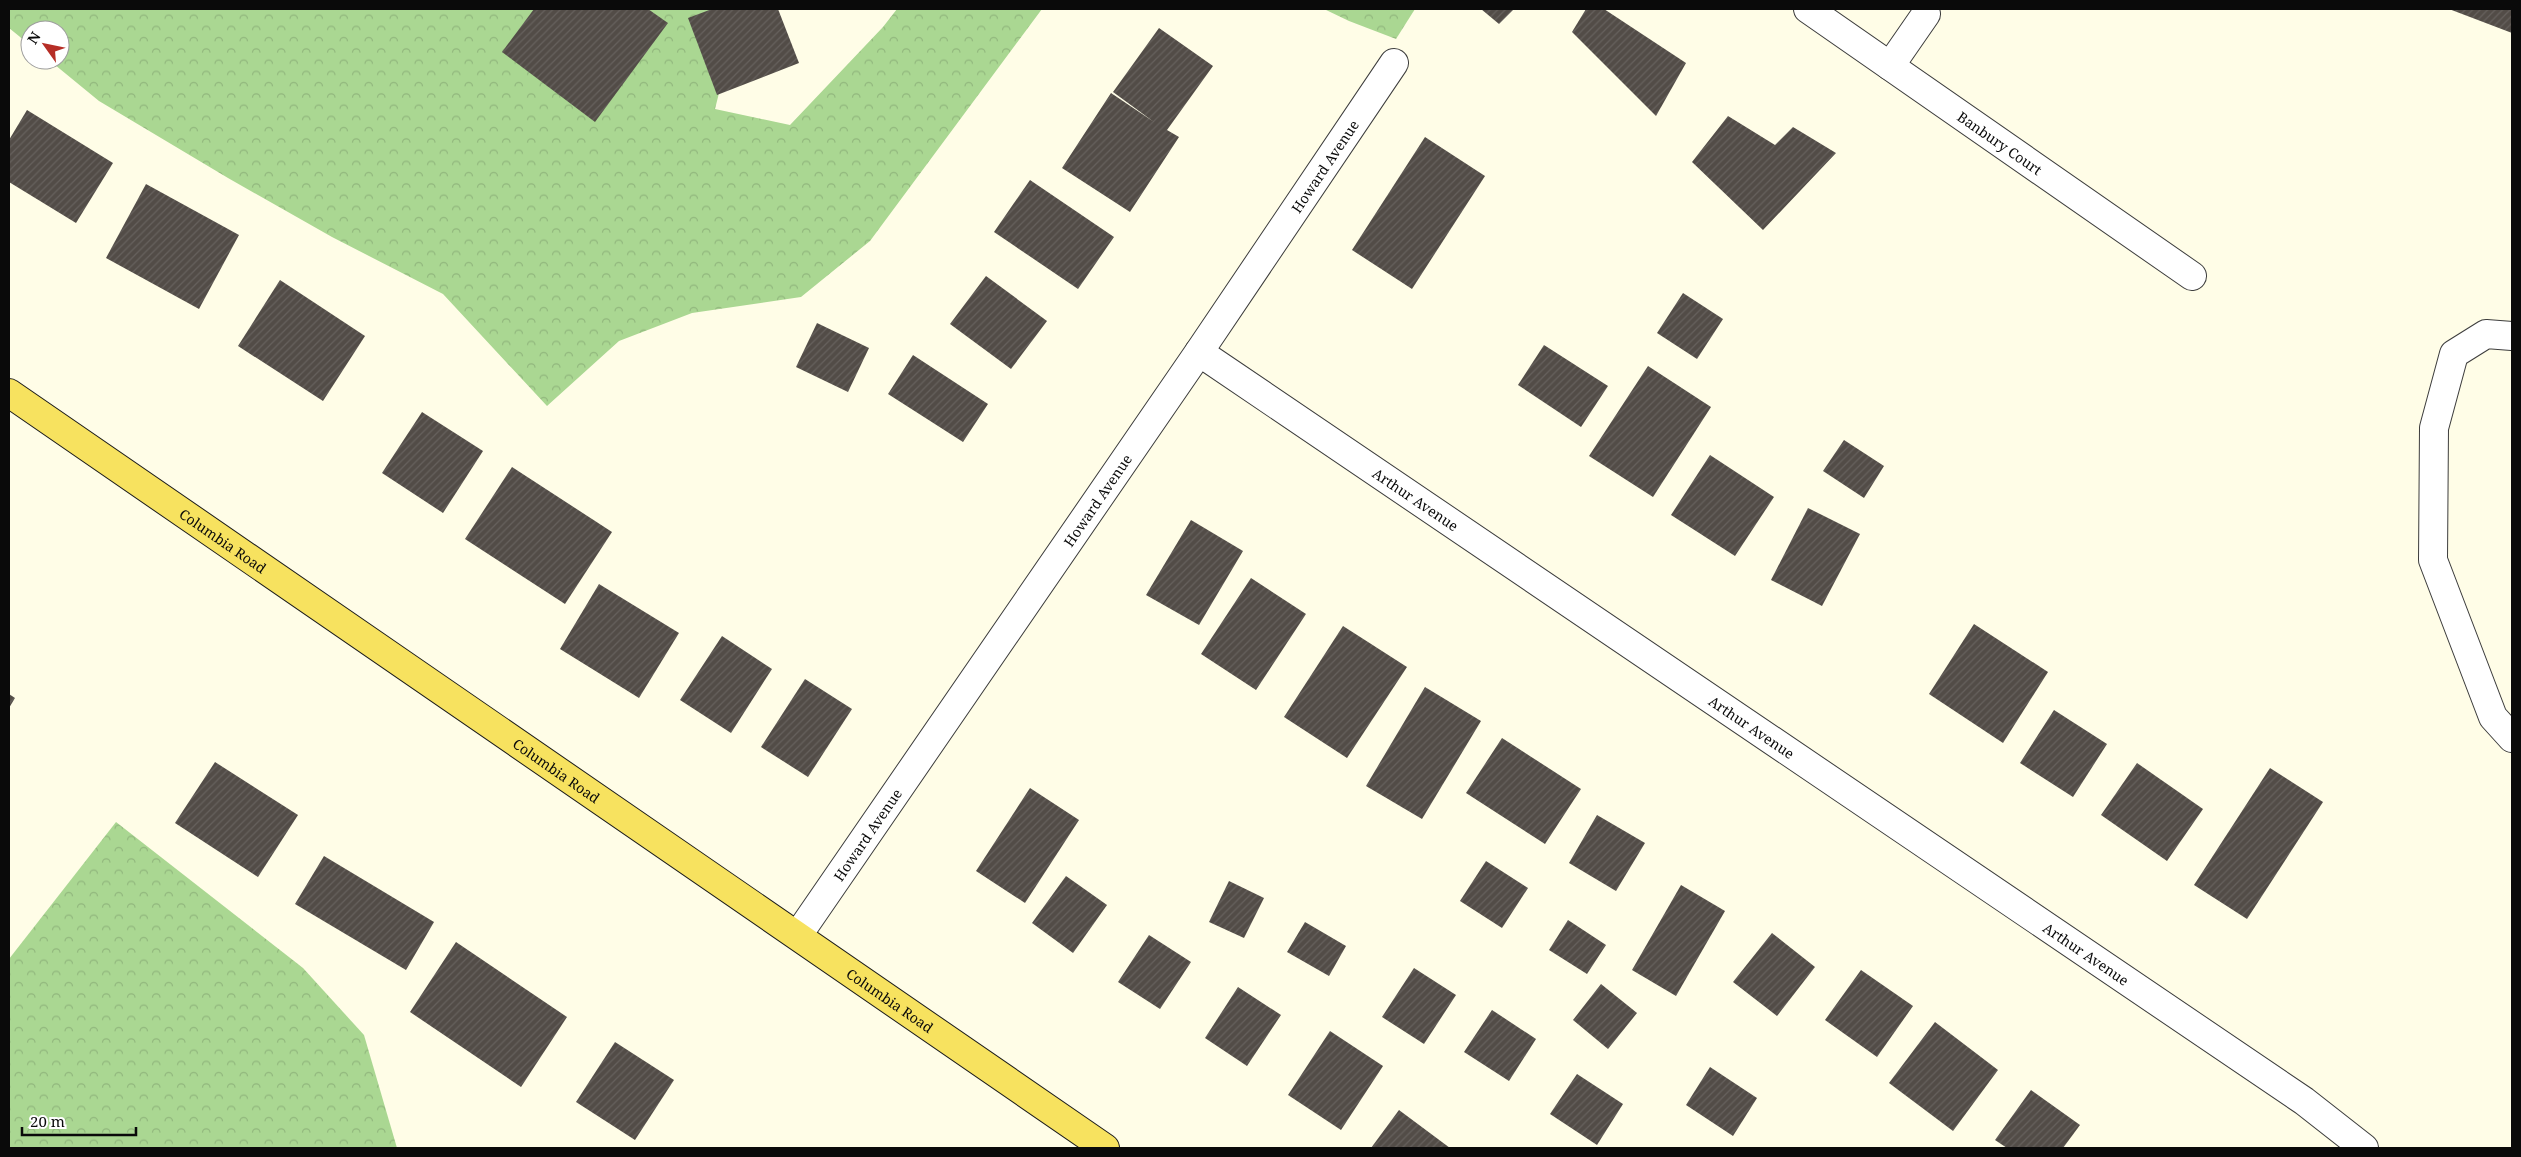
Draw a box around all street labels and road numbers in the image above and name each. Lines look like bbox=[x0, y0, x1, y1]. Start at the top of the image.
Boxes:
street label: Banbury Court bbox=[1954, 107, 2046, 179]
street label: Howard Avenue bbox=[1286, 116, 1363, 216]
street label: Howard Avenue bbox=[1059, 450, 1136, 550]
street label: Arthur Avenue bbox=[1369, 463, 1462, 535]
street label: Columbia Road bbox=[176, 504, 271, 577]
street label: Arthur Avenue bbox=[1705, 691, 1798, 763]
street label: Columbia Road bbox=[509, 734, 604, 807]
street label: Howard Avenue bbox=[829, 785, 906, 884]
street label: Arthur Avenue bbox=[2040, 918, 2133, 989]
street label: Columbia Road bbox=[843, 963, 938, 1037]

